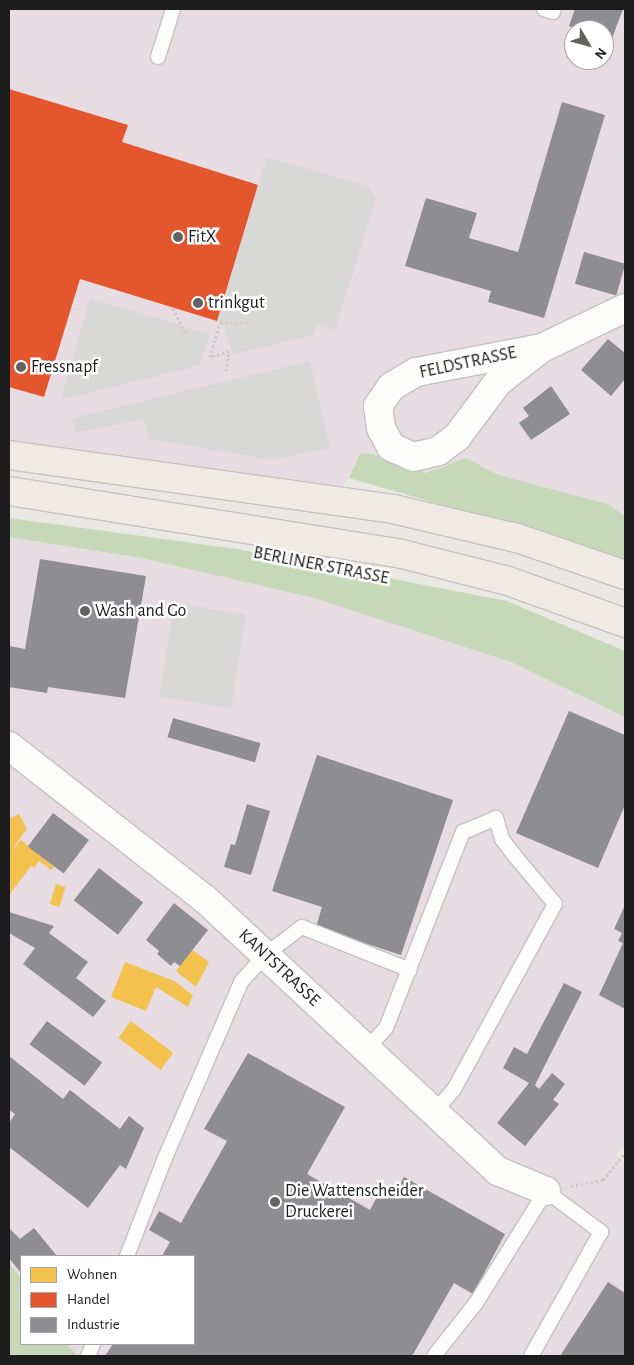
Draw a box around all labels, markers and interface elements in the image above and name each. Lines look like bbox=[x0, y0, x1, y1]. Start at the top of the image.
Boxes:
north arrow bbox=[564, 20, 614, 70]
text: N bbox=[592, 45, 609, 62]
place label: FitX bbox=[188, 226, 216, 248]
marker: FitX bbox=[172, 231, 184, 243]
place label: trinkgut bbox=[208, 292, 265, 314]
marker: trinkgut bbox=[192, 297, 204, 309]
street label: FELDSTRASSE bbox=[417, 342, 519, 384]
place label: Fressnapf bbox=[31, 356, 97, 378]
marker: Fressnapf bbox=[15, 361, 27, 373]
street label: BERLINER STRASSE bbox=[251, 542, 391, 590]
place label: Wash and Go bbox=[95, 600, 186, 622]
marker: Wash and Go bbox=[79, 605, 91, 617]
street label: KANTSTRASSE bbox=[234, 925, 324, 1011]
place label: Die Wattenscheider Druckerei bbox=[285, 1181, 424, 1224]
marker: Die Wattenscheider Druckerei bbox=[269, 1196, 281, 1208]
legend bbox=[20, 1255, 195, 1345]
text: Wohnen bbox=[67, 1267, 117, 1282]
text: Handel bbox=[67, 1292, 110, 1307]
text: Industrie bbox=[67, 1317, 120, 1332]

